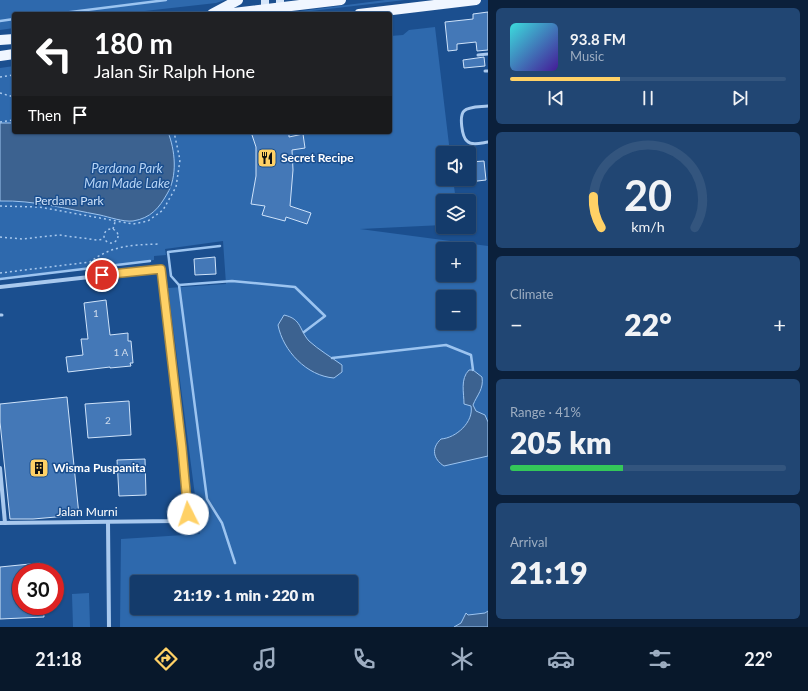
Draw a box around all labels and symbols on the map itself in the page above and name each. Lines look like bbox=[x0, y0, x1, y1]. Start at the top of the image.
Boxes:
restaurant icon: Secret Recipe bbox=[256, 147, 278, 169]
place label: Secret Recipe bbox=[281, 150, 354, 165]
water label: Perdana Park Man Made Lake bbox=[84, 160, 170, 191]
park label: Perdana Park bbox=[34, 193, 105, 208]
pin bbox=[85, 258, 119, 292]
house number: 1 bbox=[93, 307, 99, 319]
house number: 1 A bbox=[114, 346, 129, 358]
house number: 2 bbox=[105, 414, 111, 426]
building icon: Wisma Puspanita bbox=[28, 457, 50, 479]
place label: Wisma Puspanita bbox=[53, 460, 146, 475]
position arrow bbox=[167, 493, 209, 535]
street label: Jalan Murni bbox=[56, 504, 118, 519]
speed limit sign: 30 bbox=[12, 563, 64, 615]

